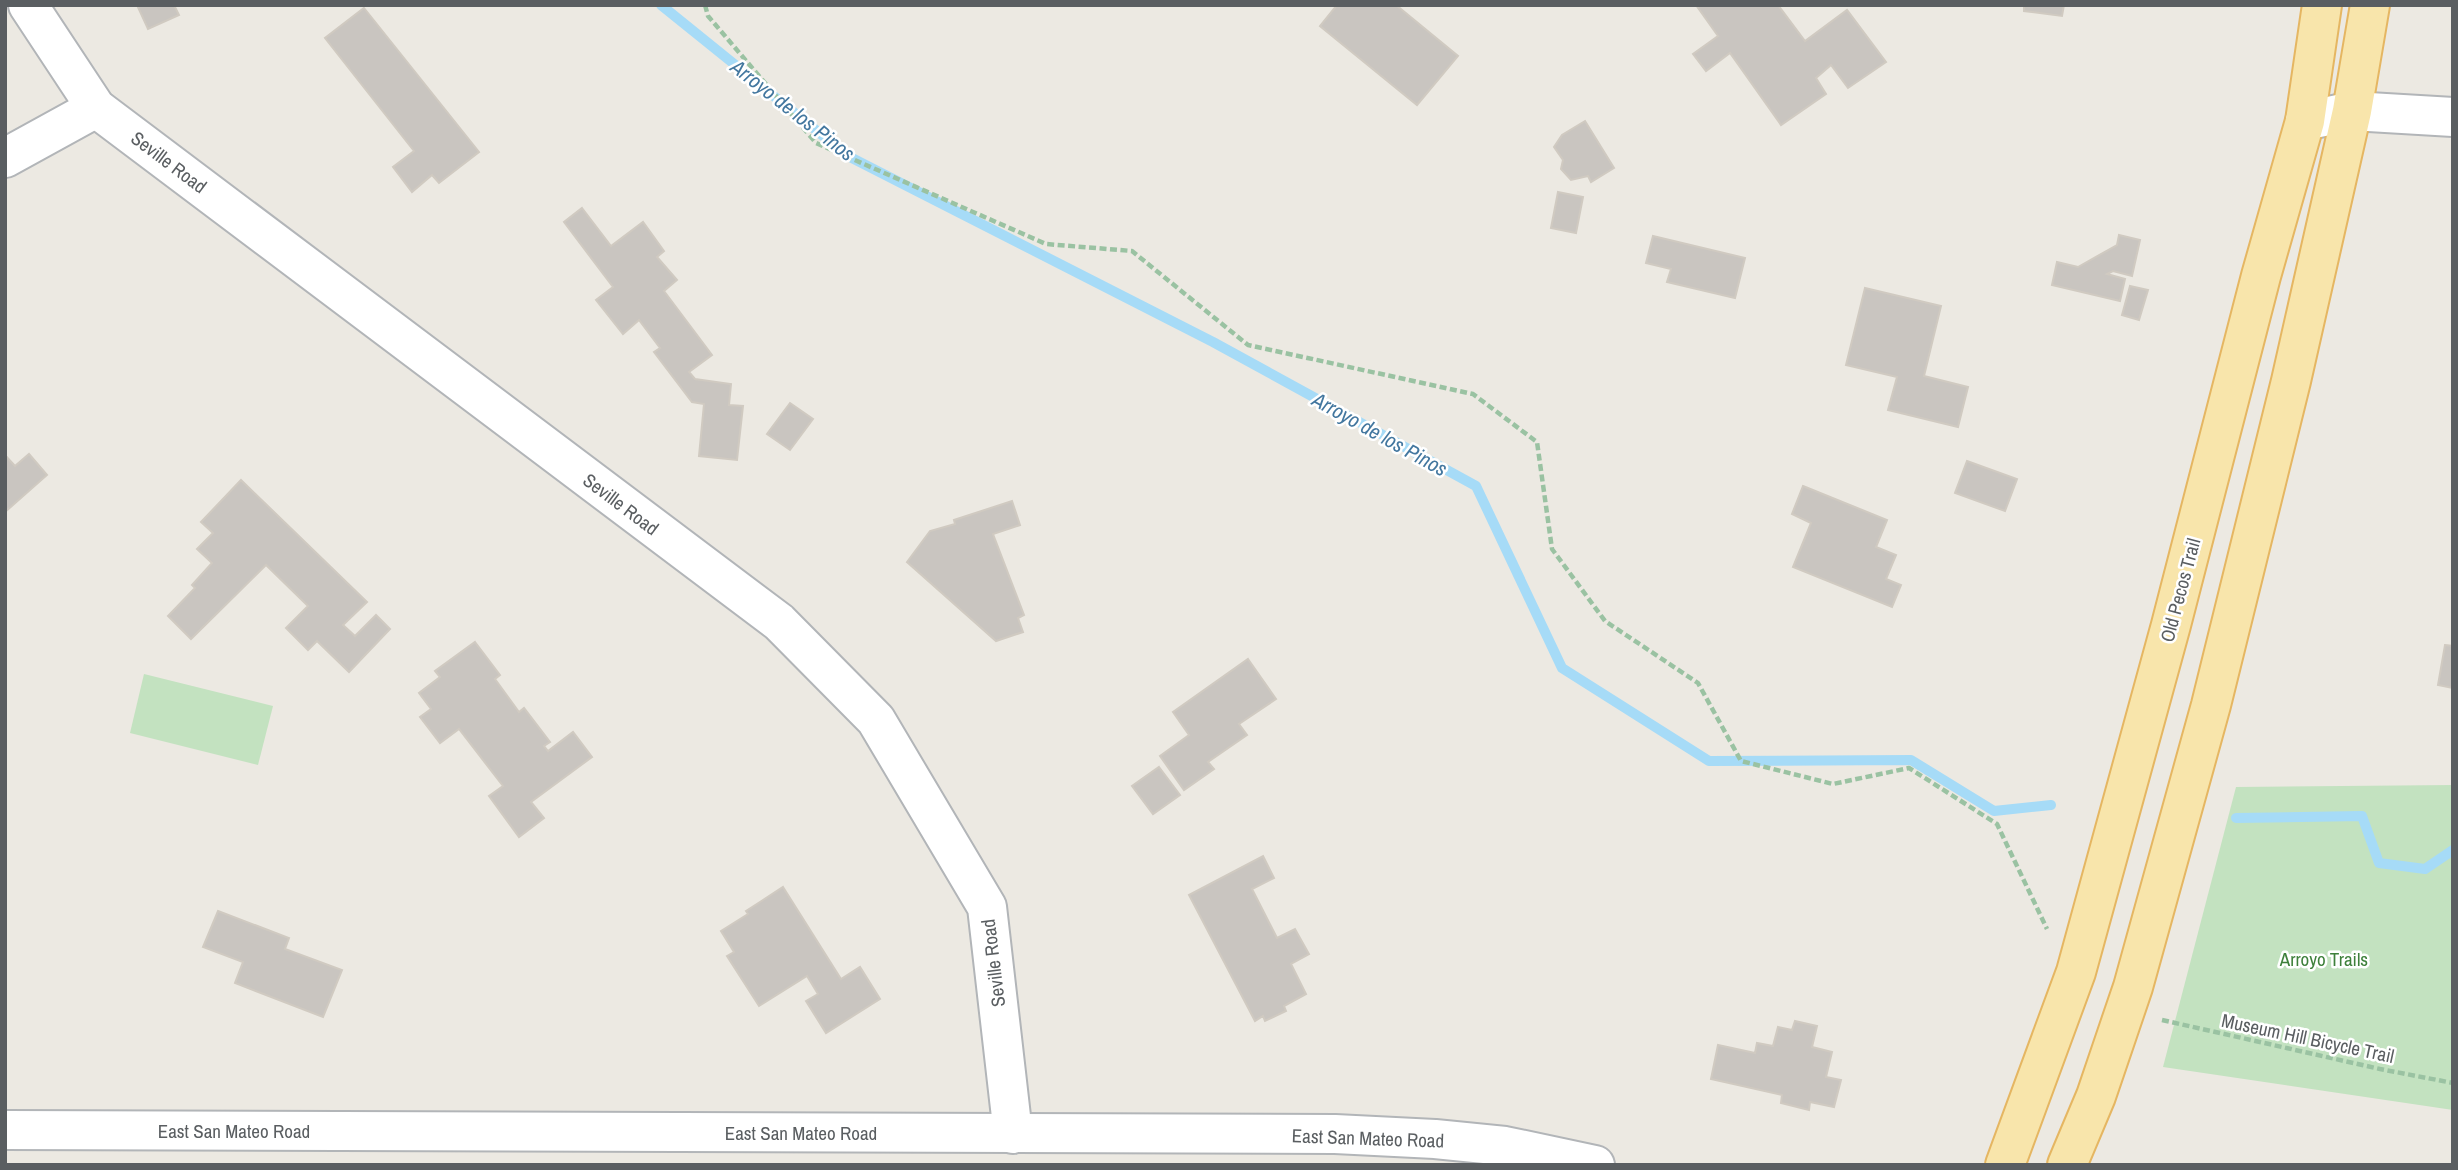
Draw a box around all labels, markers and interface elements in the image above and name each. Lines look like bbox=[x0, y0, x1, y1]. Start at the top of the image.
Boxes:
water label: Arroyo de los Pinos bbox=[724, 52, 861, 168]
street label: Seville Road bbox=[126, 125, 212, 199]
water label: Arroyo de los Pinos bbox=[1306, 384, 1453, 483]
street label: Seville Road bbox=[578, 467, 664, 541]
street label: Old Pecos Trail bbox=[2154, 535, 2206, 645]
street label: Seville Road bbox=[975, 918, 1011, 1008]
park label: Arroyo Trails bbox=[2279, 946, 2368, 972]
street label: Museum Hill Bicycle Trail bbox=[2219, 1007, 2397, 1069]
street label: East San Mateo Road bbox=[158, 1118, 310, 1144]
street label: East San Mateo Road bbox=[725, 1120, 877, 1146]
street label: East San Mateo Road bbox=[1291, 1122, 1445, 1154]

